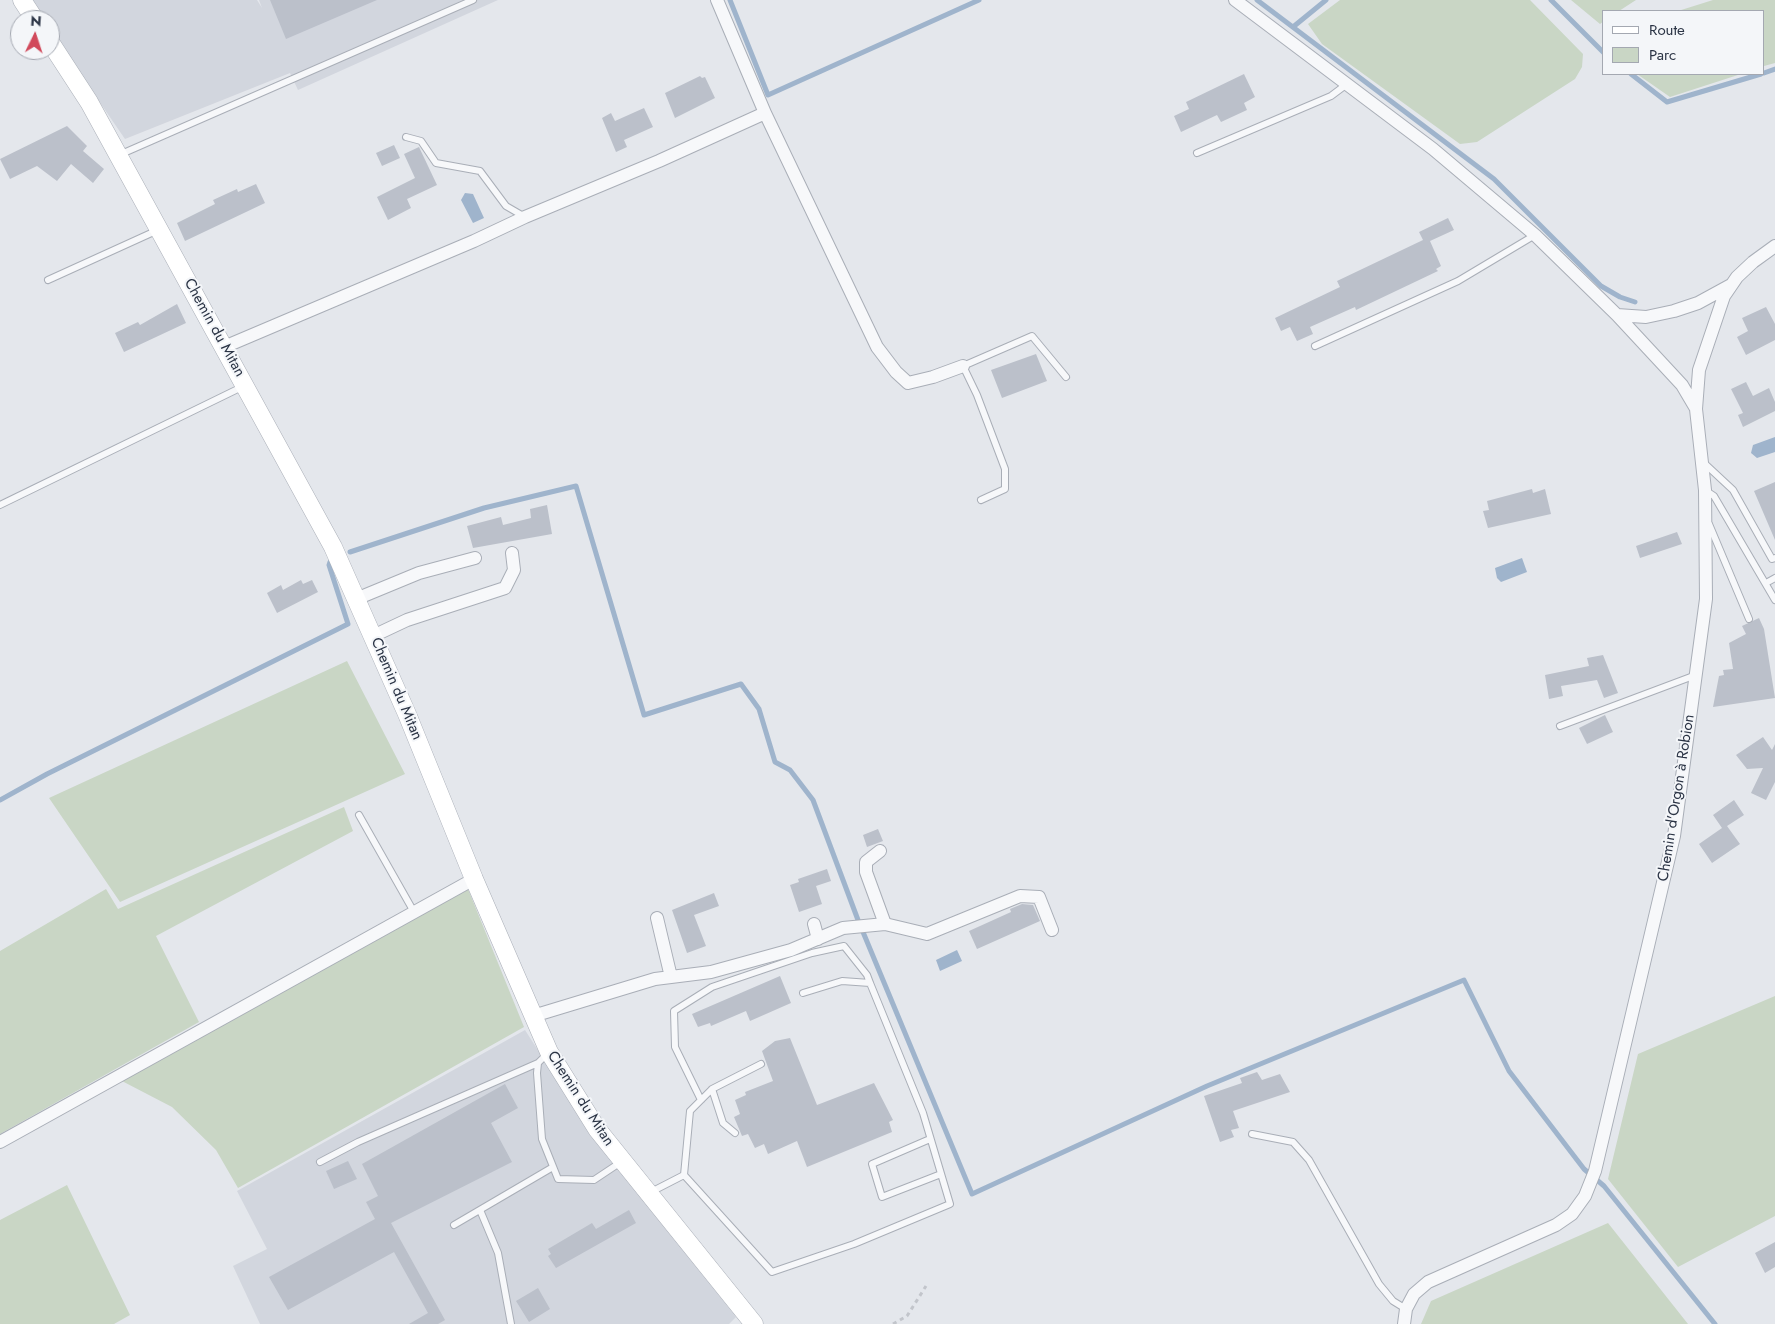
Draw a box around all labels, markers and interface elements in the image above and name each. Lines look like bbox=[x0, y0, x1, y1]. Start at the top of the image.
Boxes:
north arrow bbox=[10, 10, 60, 60]
legend bbox=[1602, 10, 1765, 75]
text: N bbox=[30, 11, 42, 31]
text: Route bbox=[1649, 19, 1685, 41]
text: Parc bbox=[1649, 44, 1676, 66]
street label: Chemin du Mitan bbox=[180, 276, 248, 380]
street label: Chemin du Mitan bbox=[366, 635, 426, 743]
street label: Chemin d'Orgon à Robion bbox=[1655, 713, 1699, 883]
street label: Chemin du Mitan bbox=[543, 1048, 617, 1150]

